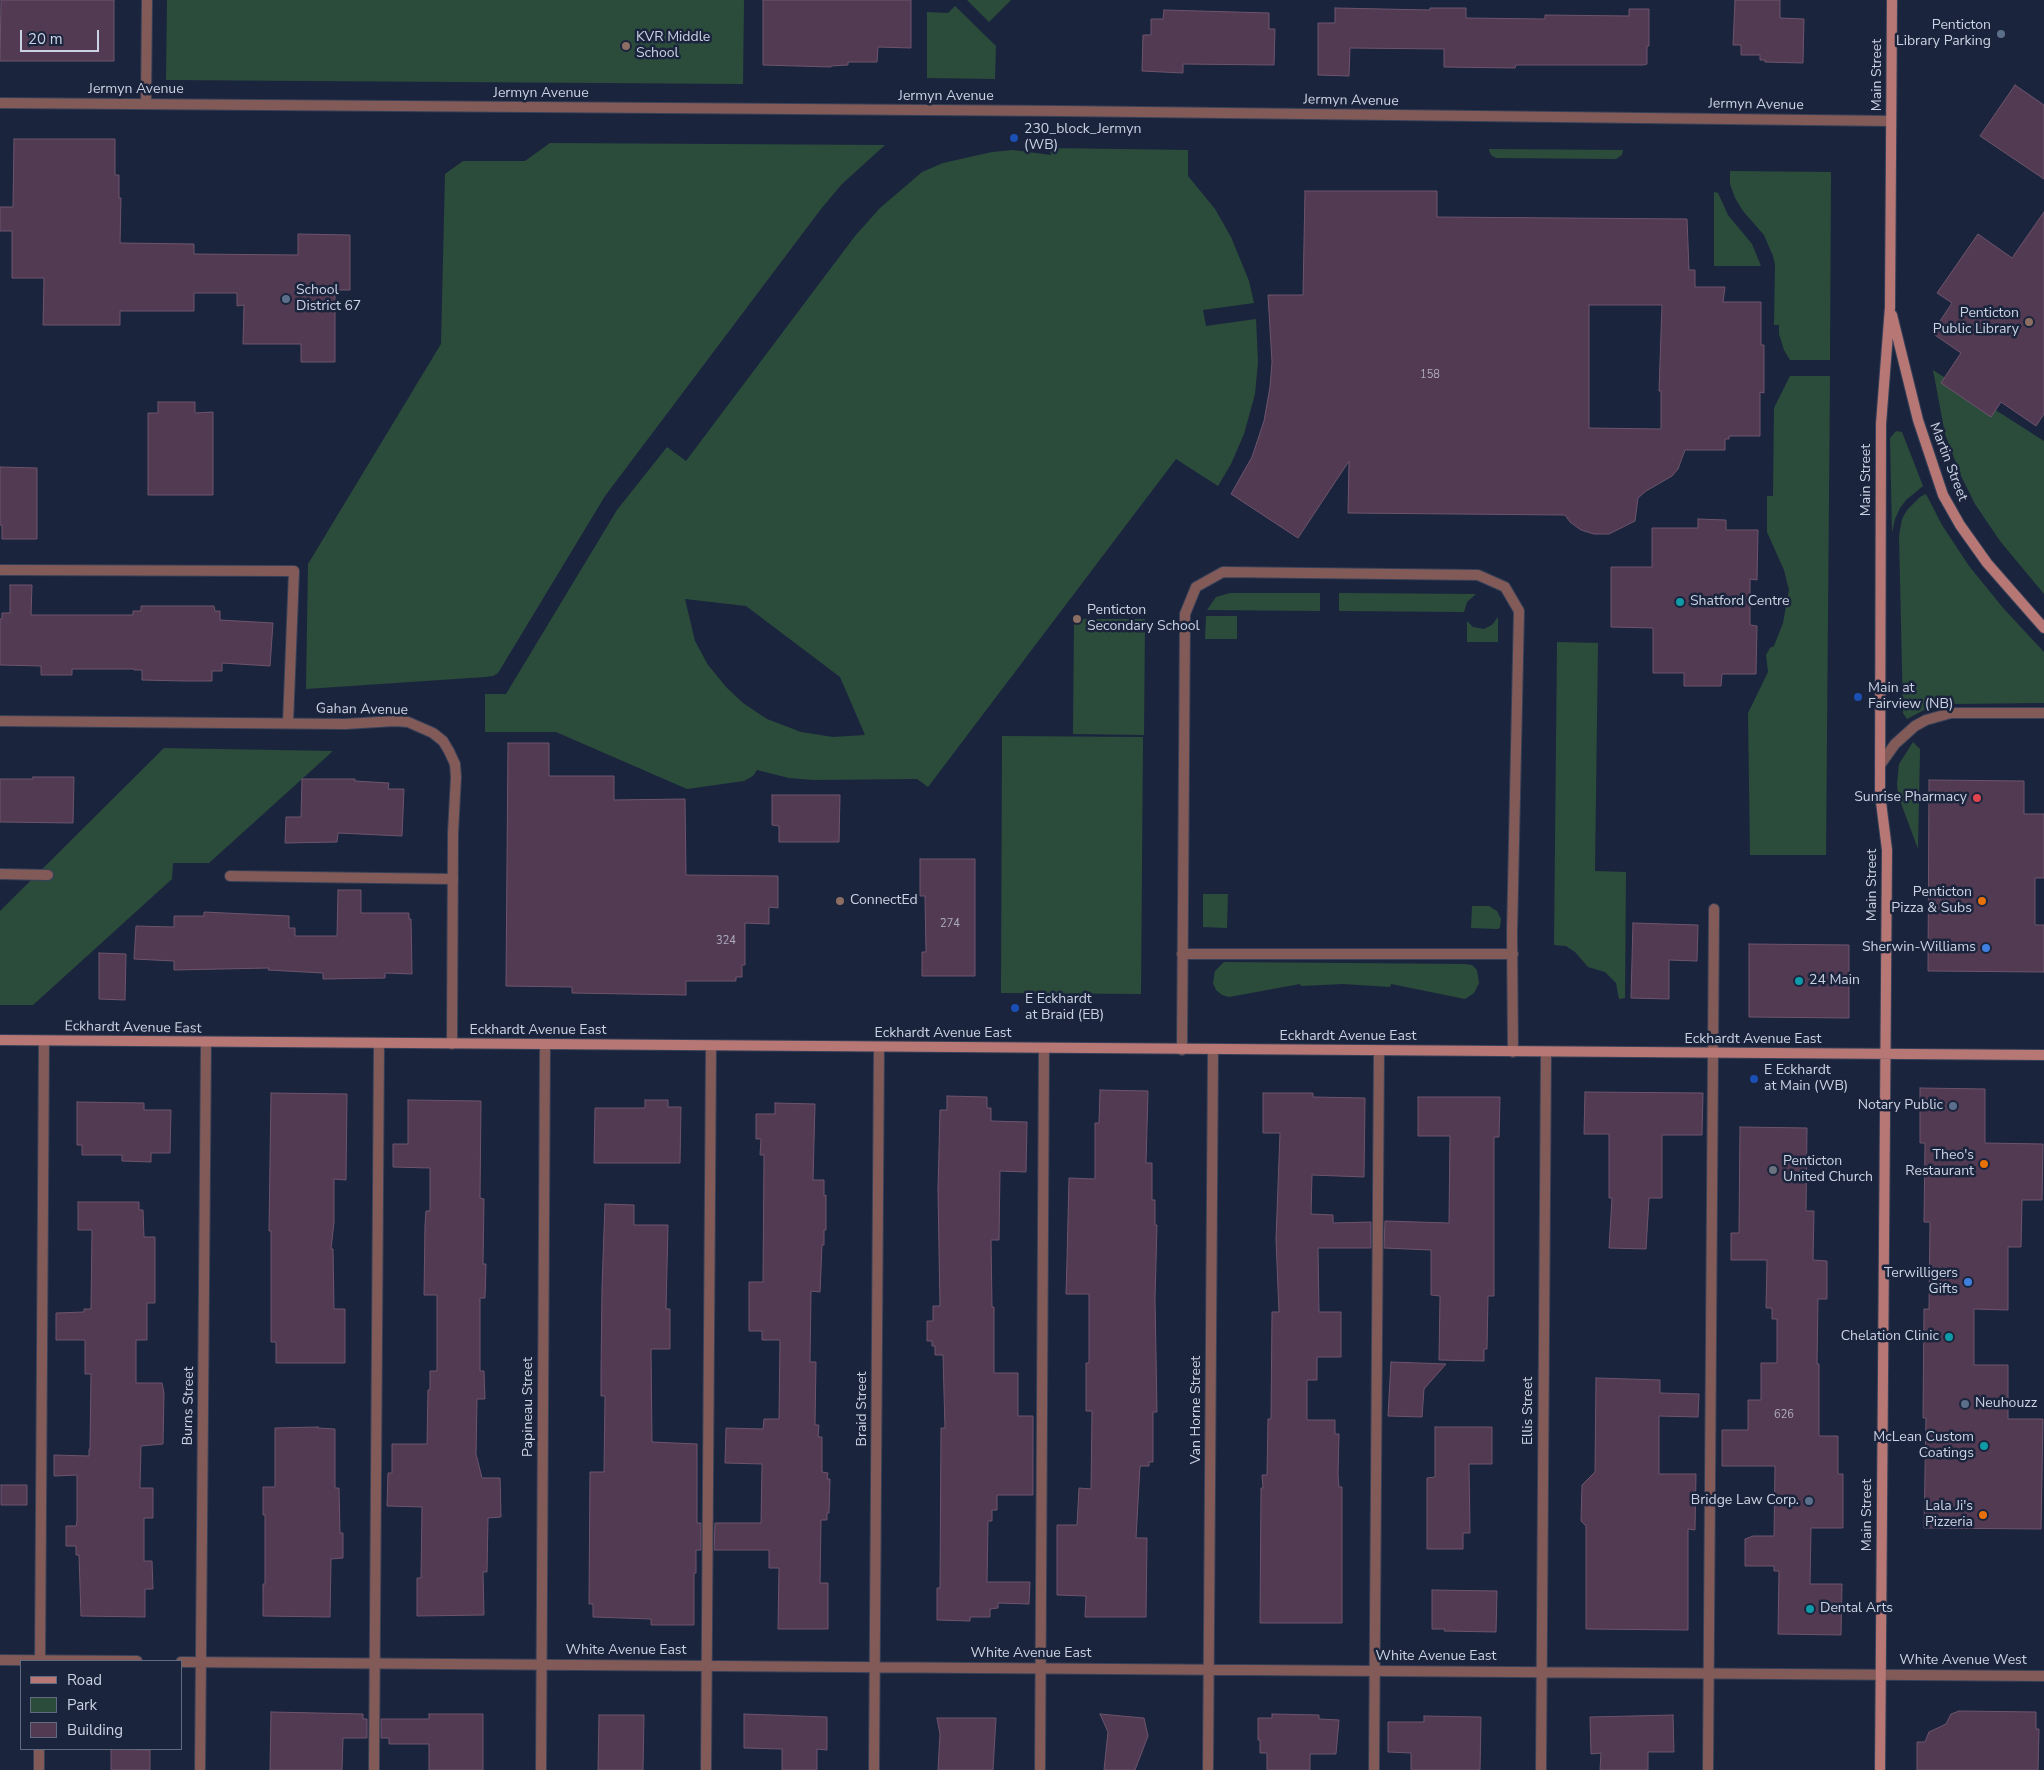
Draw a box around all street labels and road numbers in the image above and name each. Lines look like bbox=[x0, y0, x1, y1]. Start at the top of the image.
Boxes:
street label: Main Street bbox=[1870, 39, 1886, 111]
street label: Jermyn Avenue bbox=[88, 82, 184, 98]
street label: Jermyn Avenue bbox=[493, 86, 589, 102]
street label: Jermyn Avenue bbox=[898, 89, 994, 105]
street label: Jermyn Avenue bbox=[1303, 92, 1399, 110]
street label: Jermyn Avenue bbox=[1708, 96, 1804, 114]
street label: Martin Street bbox=[1925, 420, 1971, 504]
street label: Main Street bbox=[1859, 444, 1875, 516]
street label: Gahan Avenue bbox=[316, 701, 408, 719]
street label: Main Street bbox=[1865, 849, 1881, 921]
street label: Eckhardt Avenue East bbox=[64, 1018, 202, 1038]
street label: Eckhardt Avenue East bbox=[470, 1023, 606, 1039]
street label: Eckhardt Avenue East bbox=[875, 1026, 1011, 1042]
street label: Eckhardt Avenue East bbox=[1280, 1029, 1416, 1045]
street label: Eckhardt Avenue East bbox=[1685, 1032, 1821, 1048]
street label: Van Horne Street bbox=[1189, 1356, 1205, 1464]
street label: Papineau Street bbox=[521, 1357, 537, 1457]
street label: Burns Street bbox=[180, 1366, 198, 1446]
street label: Braid Street bbox=[855, 1371, 871, 1447]
street label: Ellis Street bbox=[1521, 1377, 1537, 1445]
street label: Main Street bbox=[1860, 1479, 1876, 1551]
street label: White Avenue East bbox=[566, 1643, 686, 1659]
street label: White Avenue East bbox=[971, 1646, 1091, 1662]
street label: White Avenue East bbox=[1376, 1649, 1496, 1665]
street label: White Avenue West bbox=[1899, 1653, 2027, 1669]

